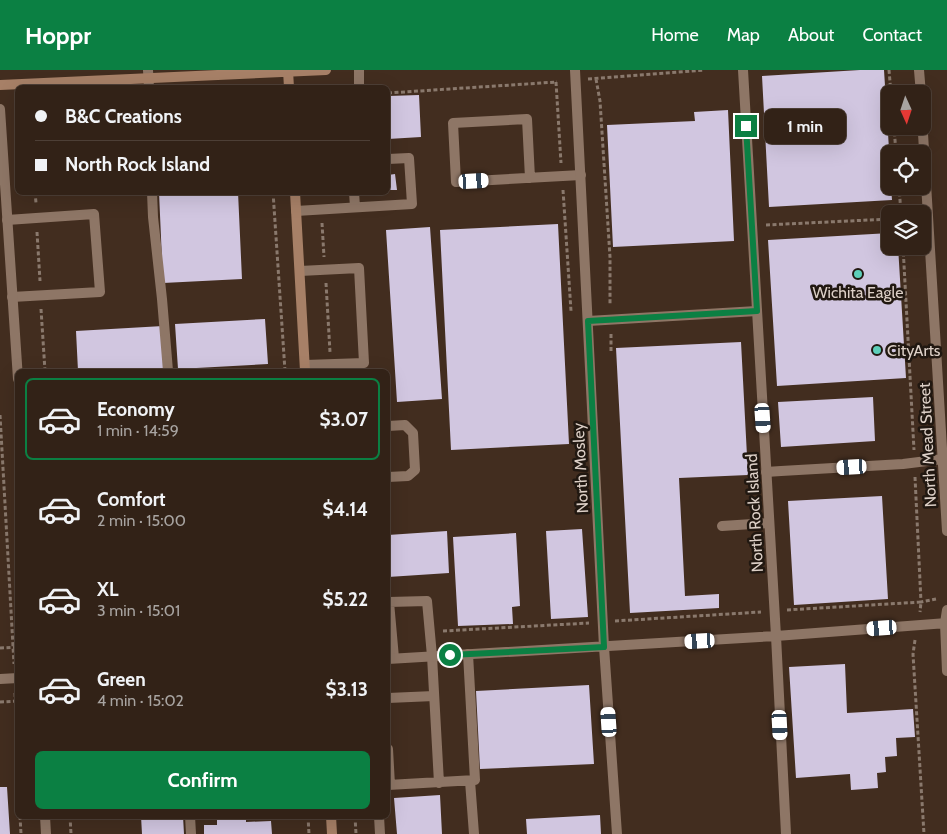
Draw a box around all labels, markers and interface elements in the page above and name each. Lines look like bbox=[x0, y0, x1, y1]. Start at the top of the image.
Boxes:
text: Hoppr bbox=[25, 21, 91, 50]
text: Home bbox=[651, 24, 699, 46]
text: Map bbox=[727, 24, 760, 46]
text: About bbox=[788, 24, 834, 46]
text: Contact bbox=[862, 24, 922, 46]
north arrow bbox=[881, 85, 931, 135]
map controls bbox=[881, 85, 931, 255]
text: B&C Creations bbox=[65, 105, 182, 128]
callout: 1 min bbox=[764, 108, 846, 144]
route end bbox=[735, 115, 757, 137]
text: 1 min bbox=[787, 117, 823, 136]
button: locate bbox=[881, 145, 931, 195]
text: North Rock Island bbox=[65, 153, 210, 176]
car bbox=[458, 173, 489, 189]
button: layers bbox=[881, 205, 931, 255]
marker: Wichita Eagle bbox=[852, 268, 864, 280]
place label: Wichita Eagle bbox=[813, 283, 903, 302]
place label: CityArts bbox=[887, 341, 941, 360]
marker: CityArts bbox=[871, 344, 883, 356]
street label: North Mead Street bbox=[915, 382, 940, 508]
icon: car bbox=[37, 397, 82, 442]
text: Economy bbox=[97, 398, 175, 421]
car bbox=[754, 403, 771, 433]
text: $3.07 bbox=[320, 408, 368, 431]
text: 1 min · 14:59 bbox=[97, 421, 179, 440]
street label: North Mosley bbox=[569, 422, 592, 514]
street label: North Rock Island bbox=[742, 453, 767, 573]
car bbox=[836, 459, 867, 475]
icon: car bbox=[37, 487, 82, 532]
text: Comfort bbox=[97, 488, 166, 511]
text: $4.14 bbox=[322, 498, 368, 521]
text: 2 min · 15:00 bbox=[97, 511, 186, 530]
icon: car bbox=[37, 577, 82, 622]
text: XL bbox=[97, 578, 118, 601]
text: $5.22 bbox=[322, 588, 368, 611]
text: 3 min · 15:01 bbox=[97, 601, 180, 620]
car bbox=[866, 619, 897, 637]
car bbox=[684, 633, 715, 649]
route start bbox=[439, 644, 461, 666]
icon: car bbox=[37, 667, 82, 712]
text: Green bbox=[97, 668, 146, 691]
text: $3.13 bbox=[326, 678, 368, 701]
text: 4 min · 15:02 bbox=[97, 691, 184, 710]
car bbox=[600, 707, 617, 737]
car bbox=[771, 710, 788, 740]
button: Confirm bbox=[35, 751, 370, 809]

